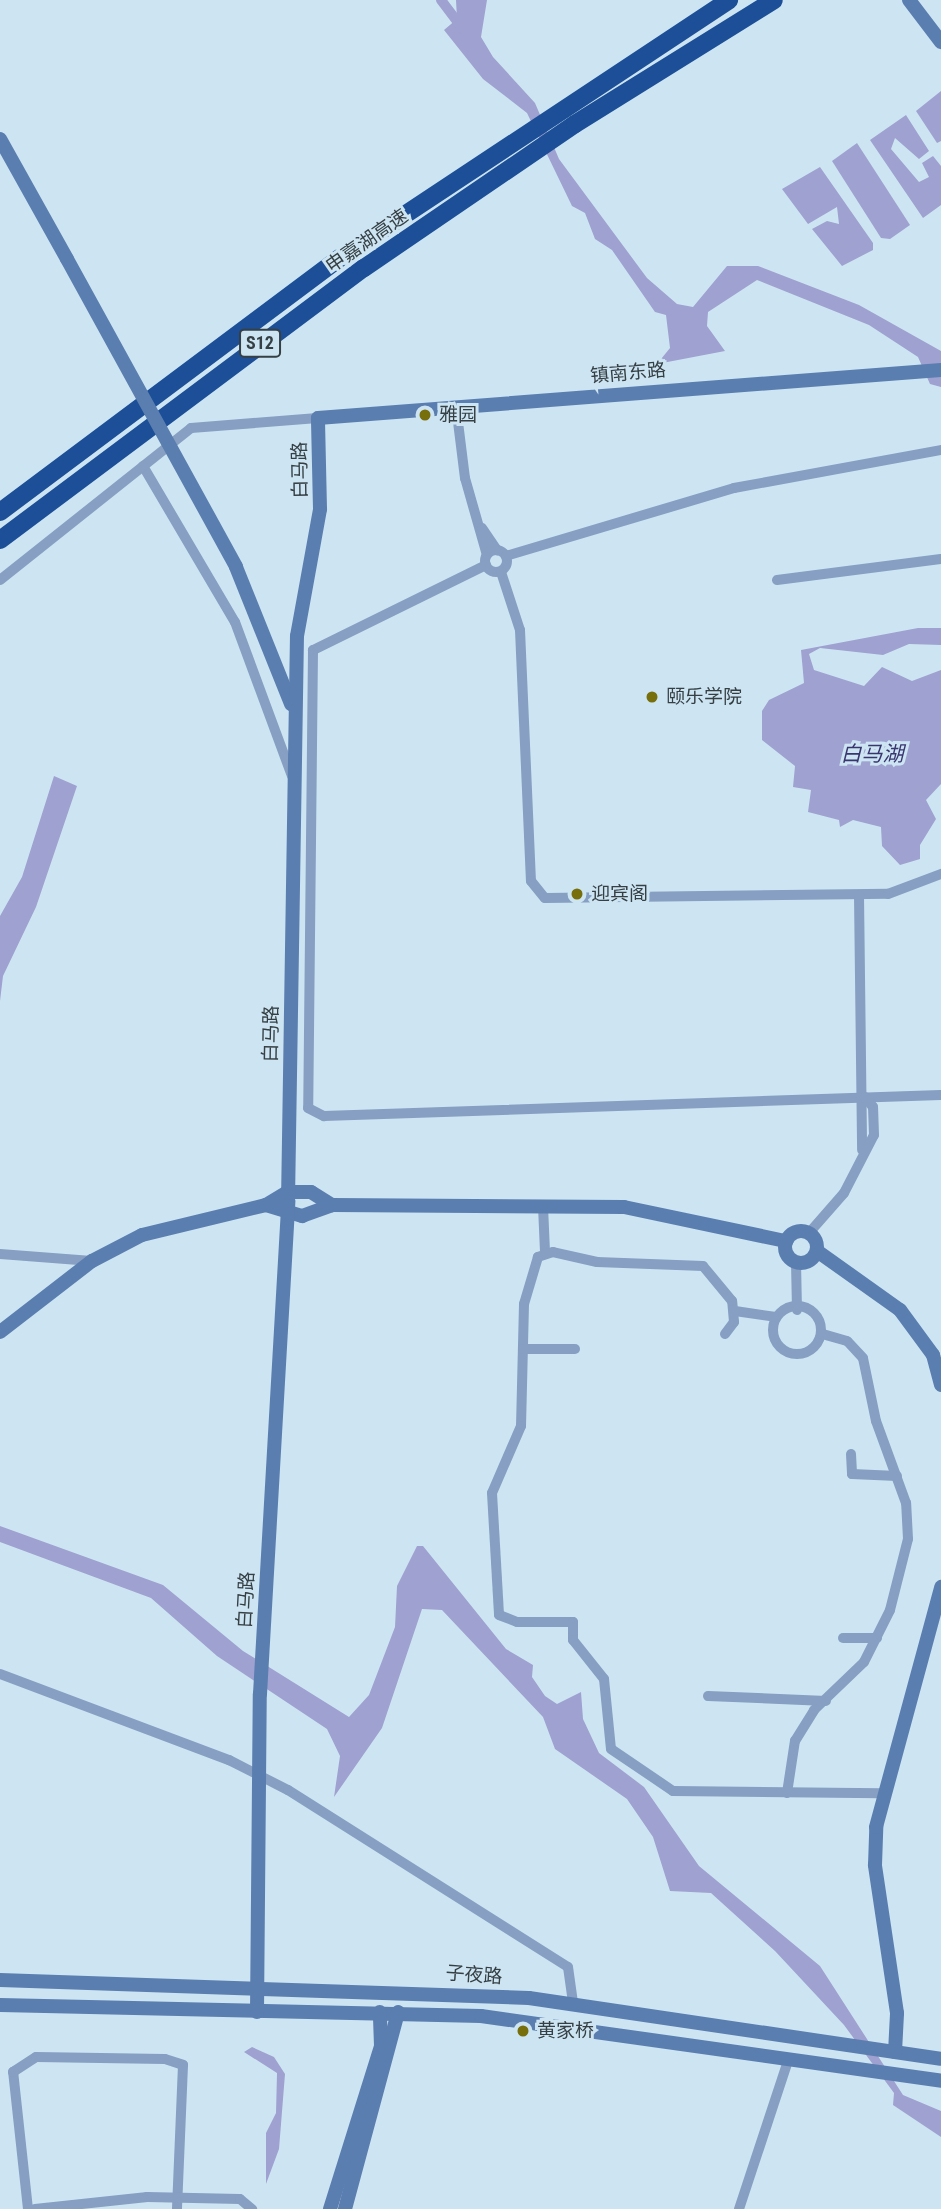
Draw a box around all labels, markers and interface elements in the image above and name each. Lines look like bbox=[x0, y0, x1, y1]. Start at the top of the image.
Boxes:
street label: 申嘉湖高速 bbox=[322, 204, 412, 278]
road number: S12 bbox=[239, 328, 281, 358]
street label: 镇南东路 bbox=[589, 358, 667, 388]
place label: 雅园 bbox=[439, 404, 477, 426]
marker: 雅园 bbox=[417, 407, 433, 423]
street label: 白马路 bbox=[288, 441, 312, 499]
place label: 颐乐学院 bbox=[666, 686, 742, 708]
marker: 颐乐学院 bbox=[644, 689, 660, 705]
water label: 白马湖 bbox=[841, 741, 903, 767]
place label: 迎宾阁 bbox=[591, 883, 648, 905]
marker: 迎宾阁 bbox=[569, 886, 585, 902]
street label: 白马路 bbox=[259, 1005, 283, 1063]
street label: 白马路 bbox=[233, 1571, 259, 1629]
street label: 子夜路 bbox=[445, 1962, 503, 1988]
place label: 黄家桥 bbox=[537, 2020, 594, 2042]
marker: 黄家桥 bbox=[515, 2023, 531, 2039]

